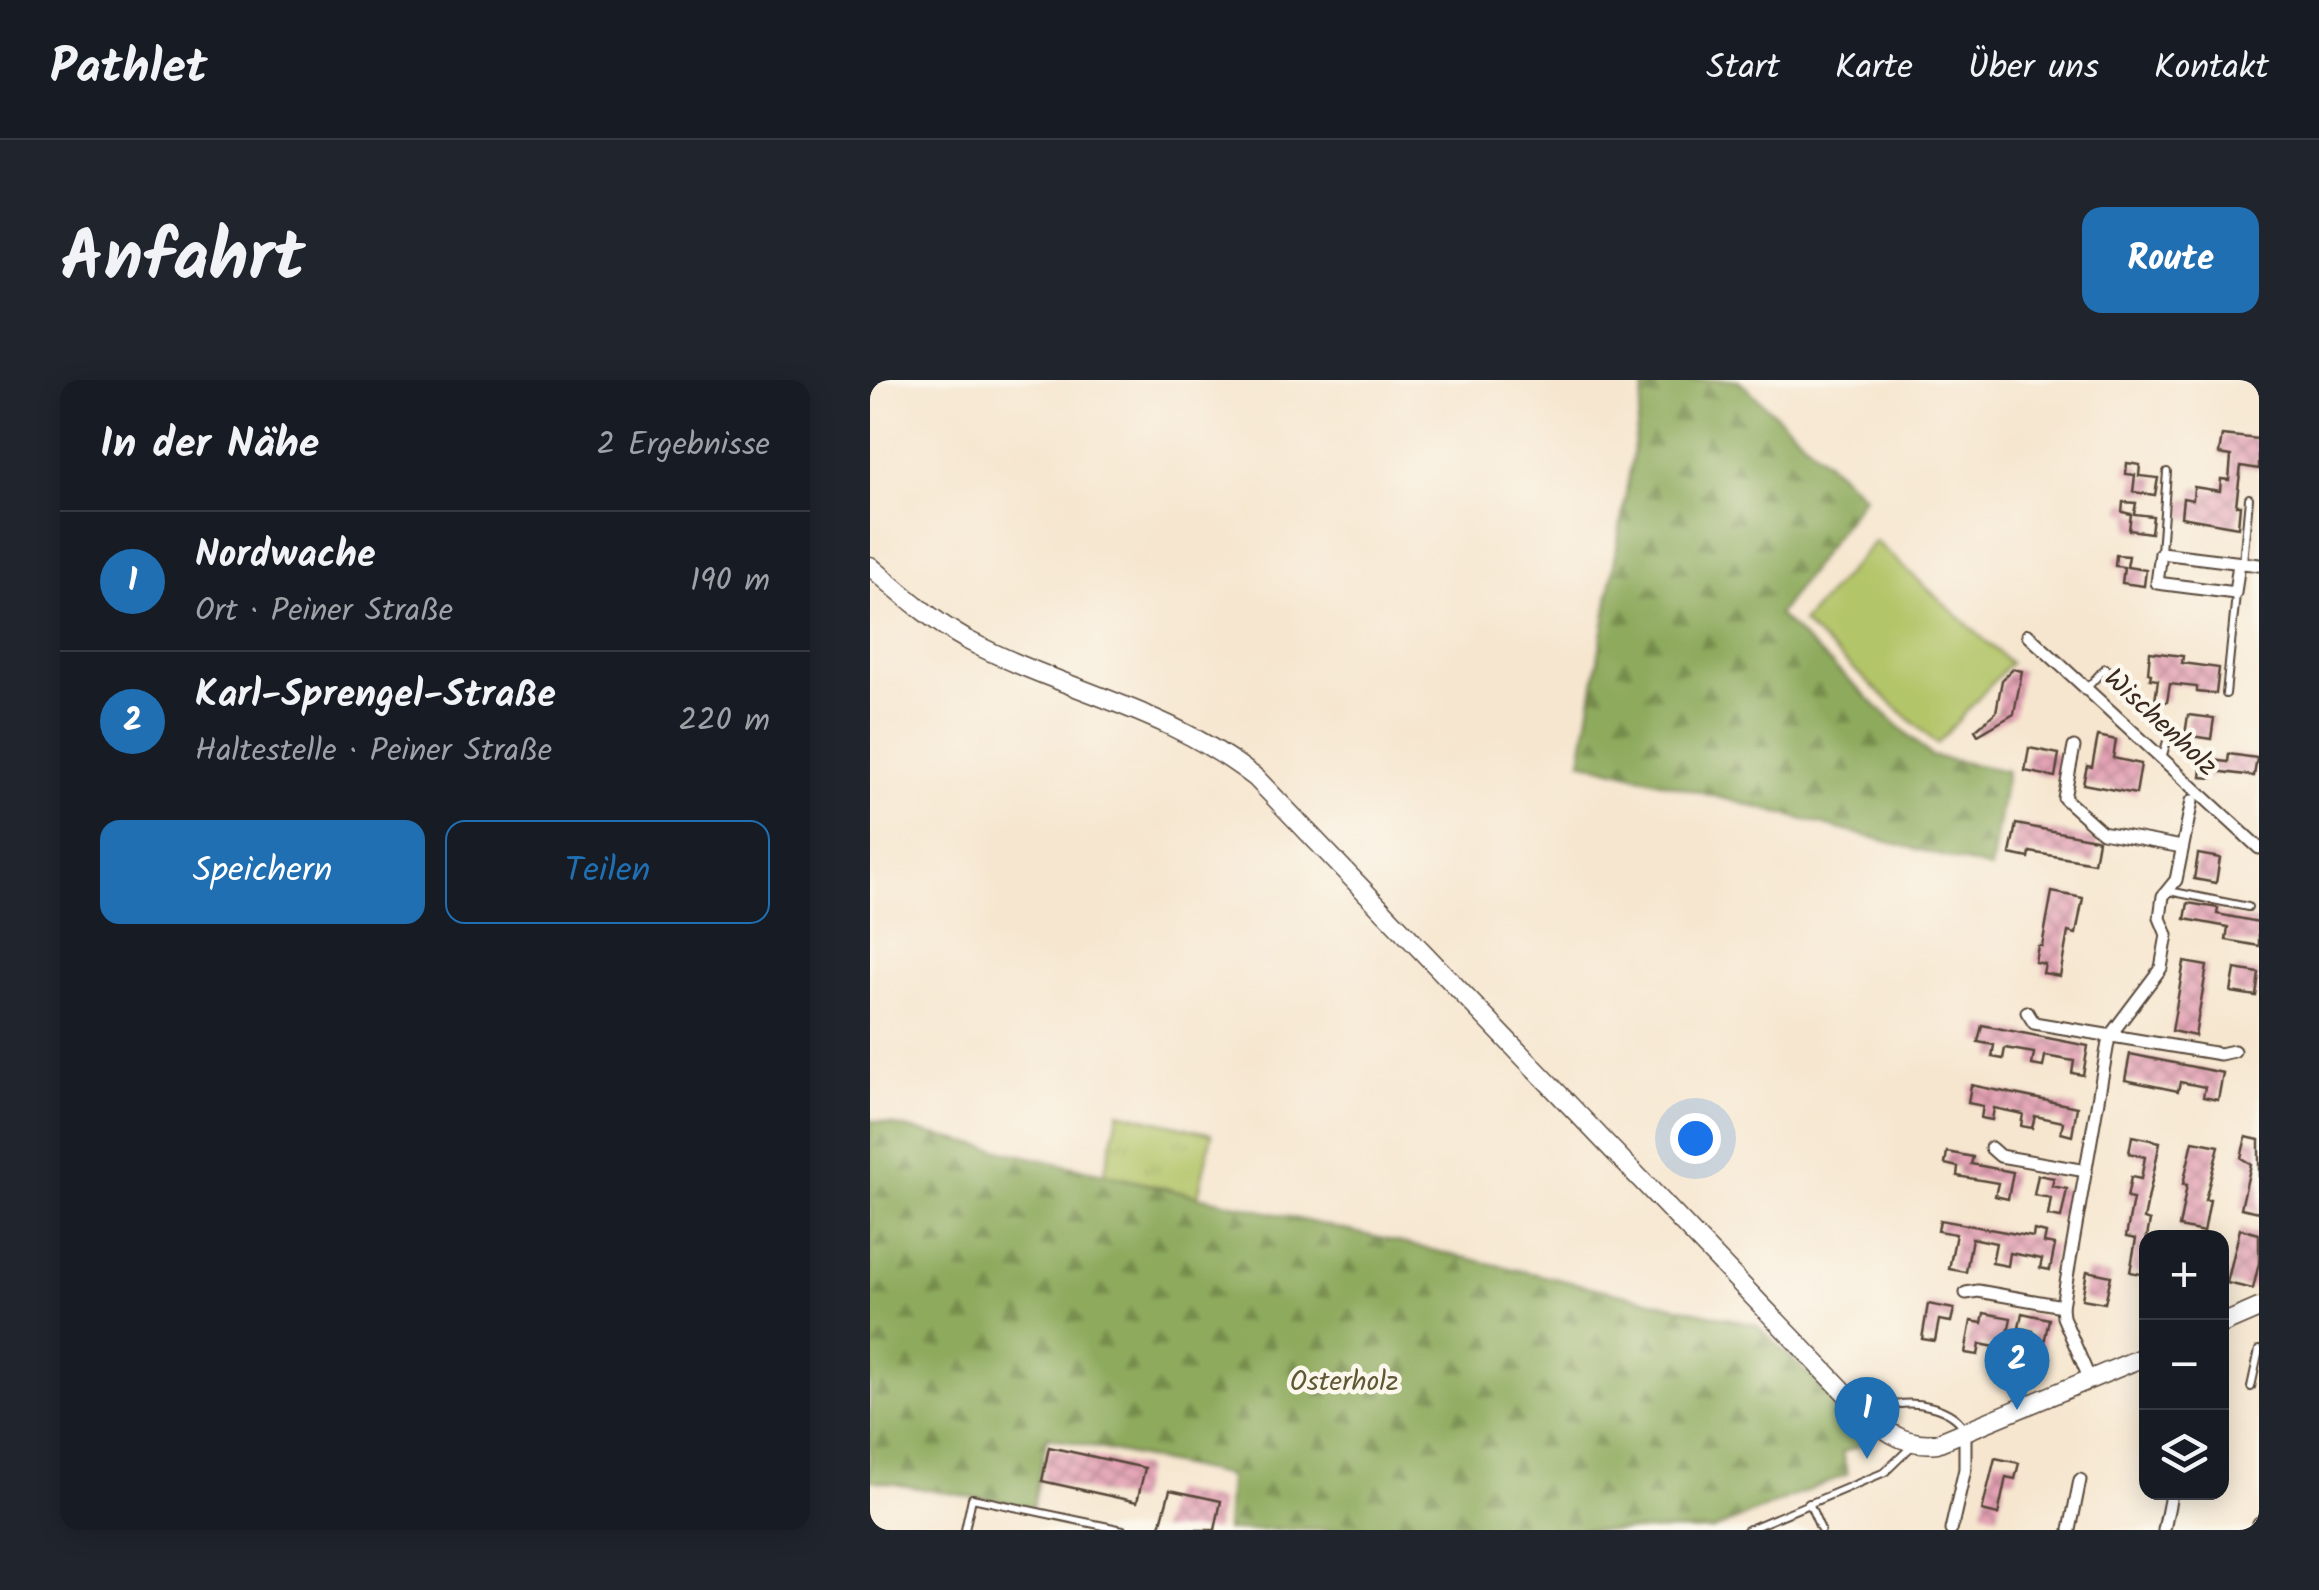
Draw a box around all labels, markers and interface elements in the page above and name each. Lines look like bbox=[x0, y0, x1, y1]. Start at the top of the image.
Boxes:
text: Pathlet bbox=[50, 31, 207, 107]
text: Start bbox=[1706, 41, 1780, 97]
text: Karte bbox=[1835, 41, 1913, 97]
text: Über uns bbox=[1968, 41, 2099, 97]
text: Kontakt bbox=[2154, 41, 2269, 97]
text: Anfahrt bbox=[60, 205, 305, 316]
button: Route bbox=[2082, 207, 2259, 313]
text: In der Nähe bbox=[100, 412, 319, 479]
text: 2 Ergebnisse bbox=[597, 420, 770, 471]
text: Nordwache bbox=[195, 526, 375, 586]
text: 1 bbox=[128, 556, 137, 607]
text: 190 m bbox=[690, 556, 770, 607]
text: Ort · Peiner Straße bbox=[195, 586, 453, 637]
street label: Wischenholz bbox=[2093, 658, 2227, 788]
text: Karl-Sprengel-Straße bbox=[195, 666, 556, 726]
text: 2 bbox=[123, 696, 142, 747]
text: 220 m bbox=[679, 696, 770, 747]
text: Haltestelle · Peiner Straße bbox=[195, 726, 552, 777]
button: Speichern bbox=[100, 820, 425, 924]
button: Teilen bbox=[445, 820, 770, 924]
your location bbox=[1670, 1113, 1721, 1164]
map controls bbox=[2139, 1230, 2229, 1500]
button: + bbox=[2139, 1230, 2229, 1320]
button: − bbox=[2139, 1320, 2229, 1410]
pin: 2 bbox=[1984, 1328, 2050, 1410]
park label: Osterholz bbox=[1290, 1360, 1398, 1405]
pin: 1 bbox=[1834, 1376, 1900, 1459]
button: layers bbox=[2139, 1410, 2229, 1500]

